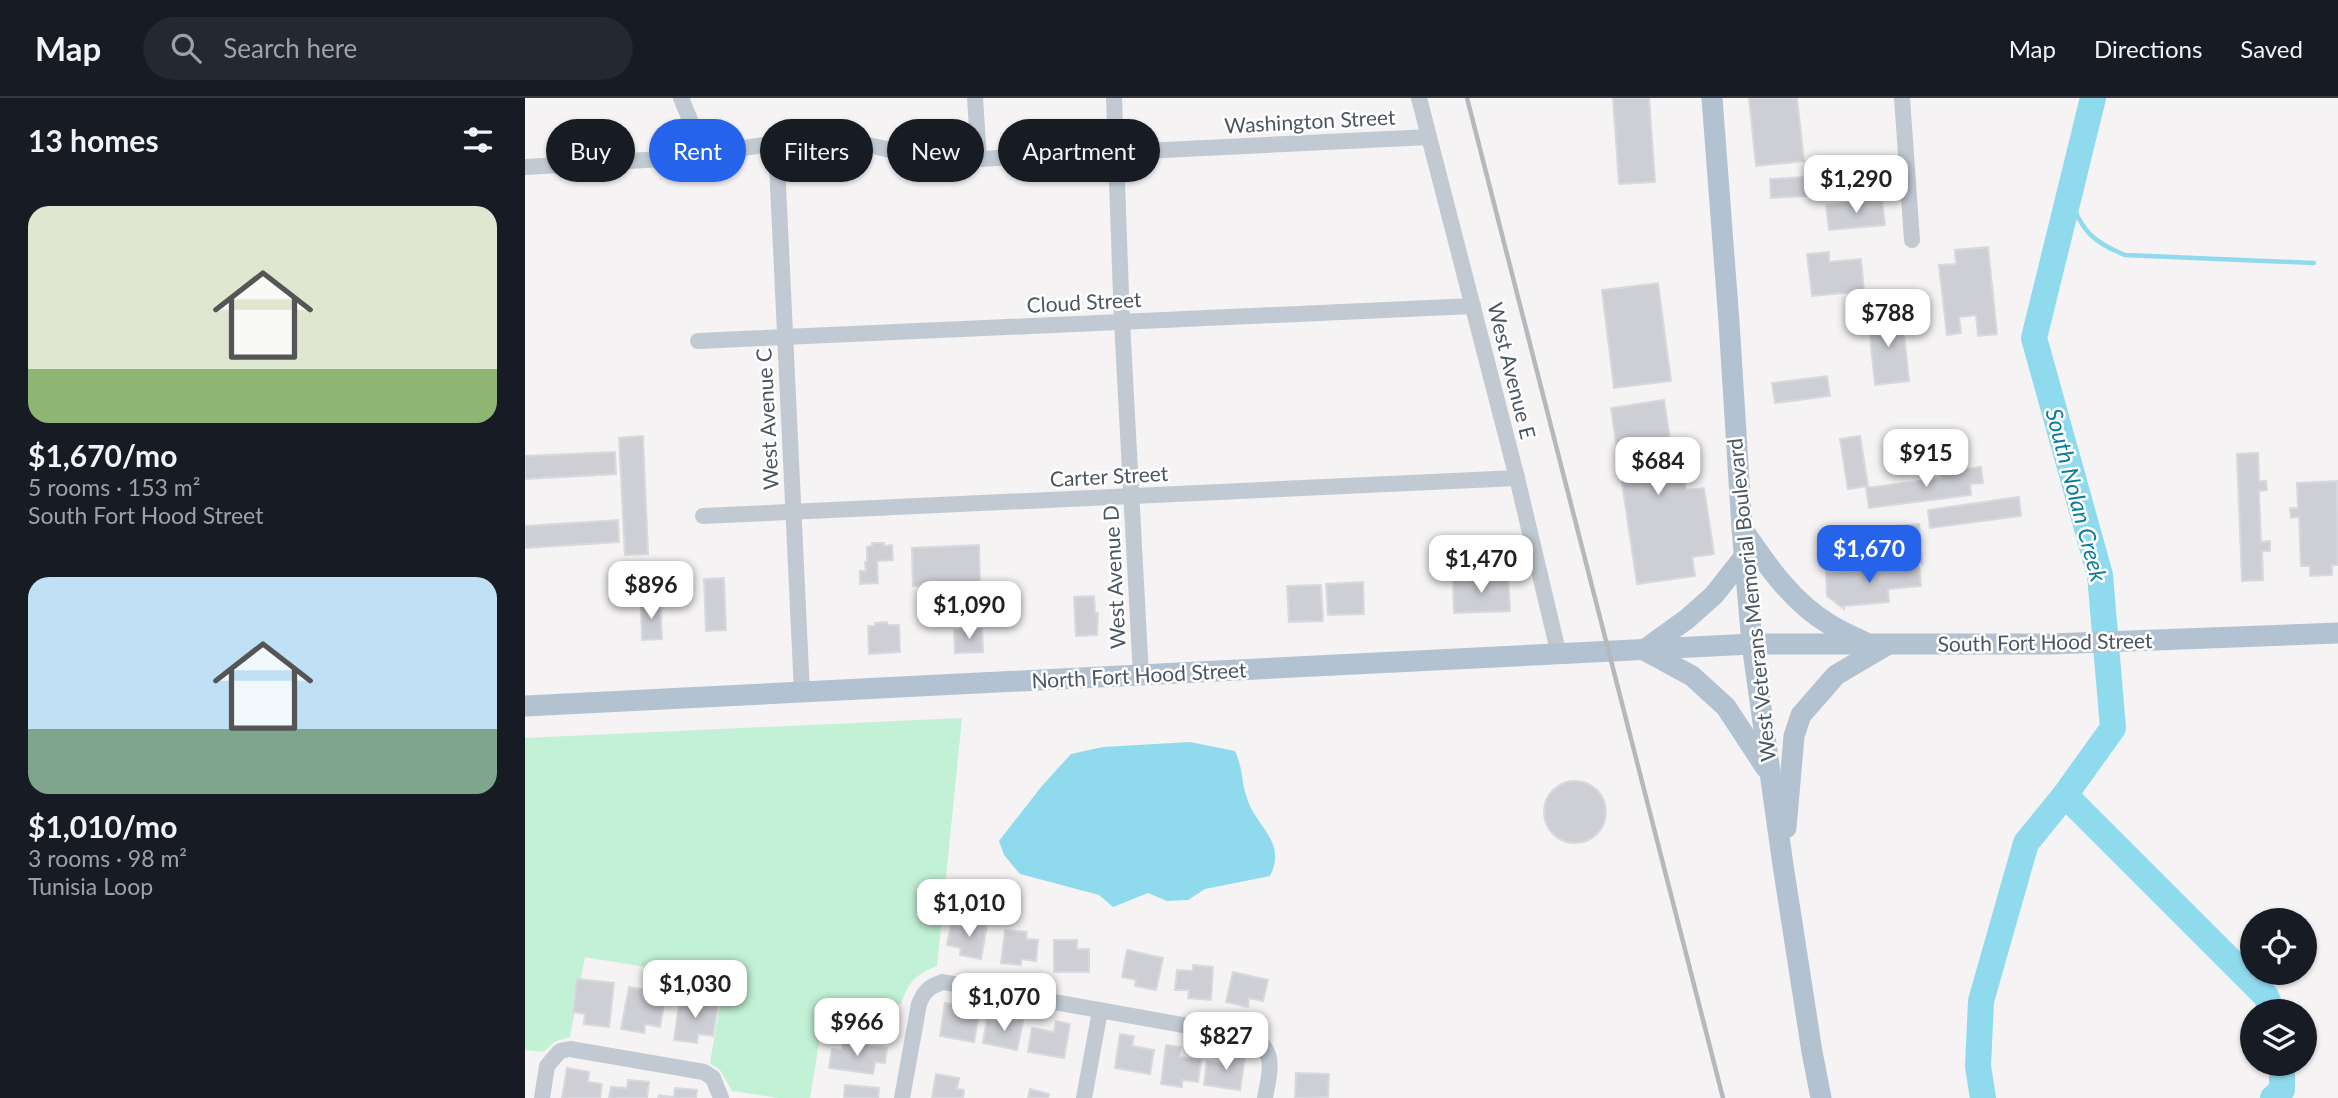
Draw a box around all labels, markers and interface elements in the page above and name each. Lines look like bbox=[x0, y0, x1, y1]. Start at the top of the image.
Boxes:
search box bbox=[143, 17, 633, 80]
text: Map bbox=[35, 28, 101, 68]
icon: search bbox=[167, 29, 205, 67]
text: Search here bbox=[223, 32, 357, 64]
text: Map bbox=[2009, 34, 2056, 63]
text: Directions bbox=[2094, 34, 2202, 63]
text: Saved bbox=[2240, 34, 2303, 63]
street label: Washington Street bbox=[1224, 104, 1397, 137]
chip: Buy bbox=[546, 119, 635, 182]
chip: Rent bbox=[649, 119, 746, 182]
chip: Filters bbox=[760, 119, 873, 182]
chip: New bbox=[887, 119, 984, 182]
chip: Apartment bbox=[998, 119, 1160, 182]
icon: filters bbox=[459, 121, 497, 159]
text: 13 homes bbox=[28, 122, 159, 158]
pin: $1,290 bbox=[1799, 156, 1913, 215]
text: $1,290 bbox=[1820, 164, 1892, 192]
icon: home bbox=[200, 252, 326, 378]
street label: Cloud Street bbox=[1026, 286, 1142, 317]
pin: $788 bbox=[1847, 289, 1929, 349]
text: $788 bbox=[1861, 298, 1915, 326]
street label: West Avenue E bbox=[1483, 300, 1542, 442]
street label: West Avenue C bbox=[750, 348, 783, 491]
water label: South Nolan Creek bbox=[2040, 405, 2114, 586]
pin: $915 bbox=[1885, 430, 1967, 489]
text: $1,670/mo bbox=[28, 437, 177, 473]
street label: West Veterans Memorial Boulevard bbox=[1721, 437, 1780, 763]
pin: $684 bbox=[1617, 438, 1699, 497]
text: $915 bbox=[1899, 438, 1953, 466]
text: $684 bbox=[1631, 446, 1685, 474]
street label: Carter Street bbox=[1049, 460, 1169, 491]
text: 5 rooms · 153 m² bbox=[28, 473, 200, 501]
text: South Fort Hood Street bbox=[28, 501, 263, 529]
street label: West Avenue D bbox=[1097, 505, 1130, 650]
pin: $1,670 bbox=[1812, 526, 1926, 585]
text: $1,670 bbox=[1833, 534, 1905, 562]
pin: $1,470 bbox=[1424, 536, 1538, 595]
text: $1,470 bbox=[1445, 544, 1517, 572]
pin: $896 bbox=[610, 561, 692, 621]
text: $896 bbox=[624, 570, 678, 598]
pin: $1,090 bbox=[912, 582, 1026, 641]
text: $1,090 bbox=[933, 590, 1005, 618]
icon: home bbox=[200, 623, 326, 749]
street label: South Fort Hood Street bbox=[1937, 627, 2153, 656]
street label: North Fort Hood Street bbox=[1031, 656, 1248, 693]
text: $1,010/mo bbox=[28, 808, 177, 844]
text: 3 rooms · 98 m² bbox=[28, 844, 187, 872]
text: Tunisia Loop bbox=[28, 872, 153, 900]
pin: $1,010 bbox=[912, 880, 1026, 939]
text: $1,010 bbox=[933, 888, 1005, 916]
map controls bbox=[2240, 908, 2317, 1076]
button: locate bbox=[2240, 908, 2317, 985]
pin: $1,030 bbox=[638, 960, 752, 1020]
text: $1,030 bbox=[659, 969, 731, 997]
pin: $1,070 bbox=[947, 974, 1061, 1033]
text: $1,070 bbox=[968, 982, 1040, 1010]
pin: $966 bbox=[816, 998, 898, 1058]
button: layers bbox=[2240, 999, 2317, 1076]
text: $966 bbox=[830, 1007, 884, 1035]
pin: $827 bbox=[1185, 1012, 1267, 1072]
text: $827 bbox=[1199, 1021, 1253, 1049]

